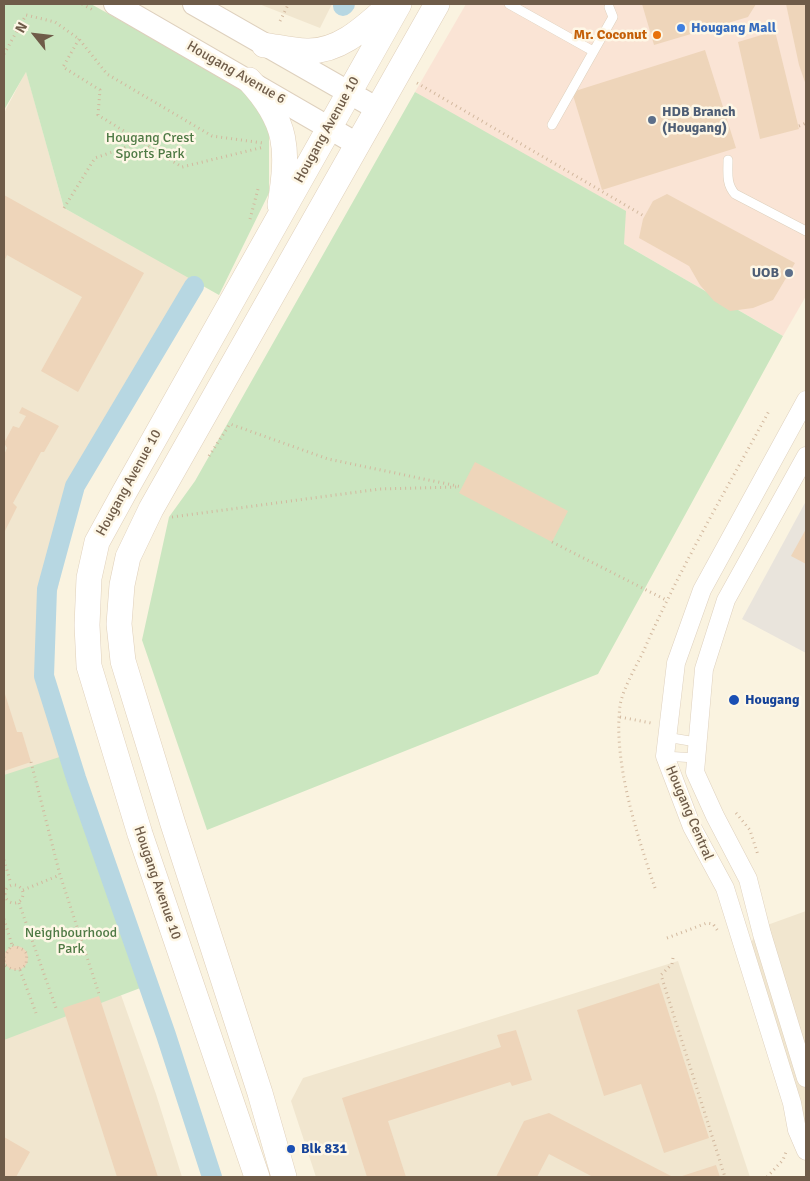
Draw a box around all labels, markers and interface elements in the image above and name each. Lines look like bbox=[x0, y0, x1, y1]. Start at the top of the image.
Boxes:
north arrow bbox=[10, 10, 60, 60]
text: N bbox=[12, 19, 31, 36]
place label: Hougang Mall bbox=[691, 20, 776, 36]
marker: Hougang Mall bbox=[675, 22, 687, 34]
place label: Mr. Coconut bbox=[573, 27, 647, 43]
marker: Mr. Coconut bbox=[651, 29, 663, 41]
street label: Hougang Avenue 6 bbox=[184, 38, 288, 108]
street label: Hougang Avenue 10 bbox=[291, 74, 363, 186]
place label: HDB Branch (Hougang) bbox=[662, 104, 736, 136]
marker: HDB Branch (Hougang) bbox=[646, 114, 658, 126]
park label: Hougang Crest Sports Park bbox=[106, 130, 194, 162]
place label: UOB bbox=[752, 265, 779, 281]
marker: UOB bbox=[783, 267, 795, 279]
street label: Hougang Avenue 10 bbox=[93, 427, 165, 539]
place label: Hougang bbox=[745, 692, 799, 708]
marker: Hougang bbox=[727, 693, 741, 707]
street label: Hougang Central bbox=[662, 763, 716, 863]
street label: Hougang Avenue 10 bbox=[130, 824, 184, 942]
park label: Neighbourhood Park bbox=[25, 925, 117, 958]
place label: Blk 831 bbox=[301, 1141, 347, 1157]
marker: Blk 831 bbox=[285, 1143, 297, 1155]

